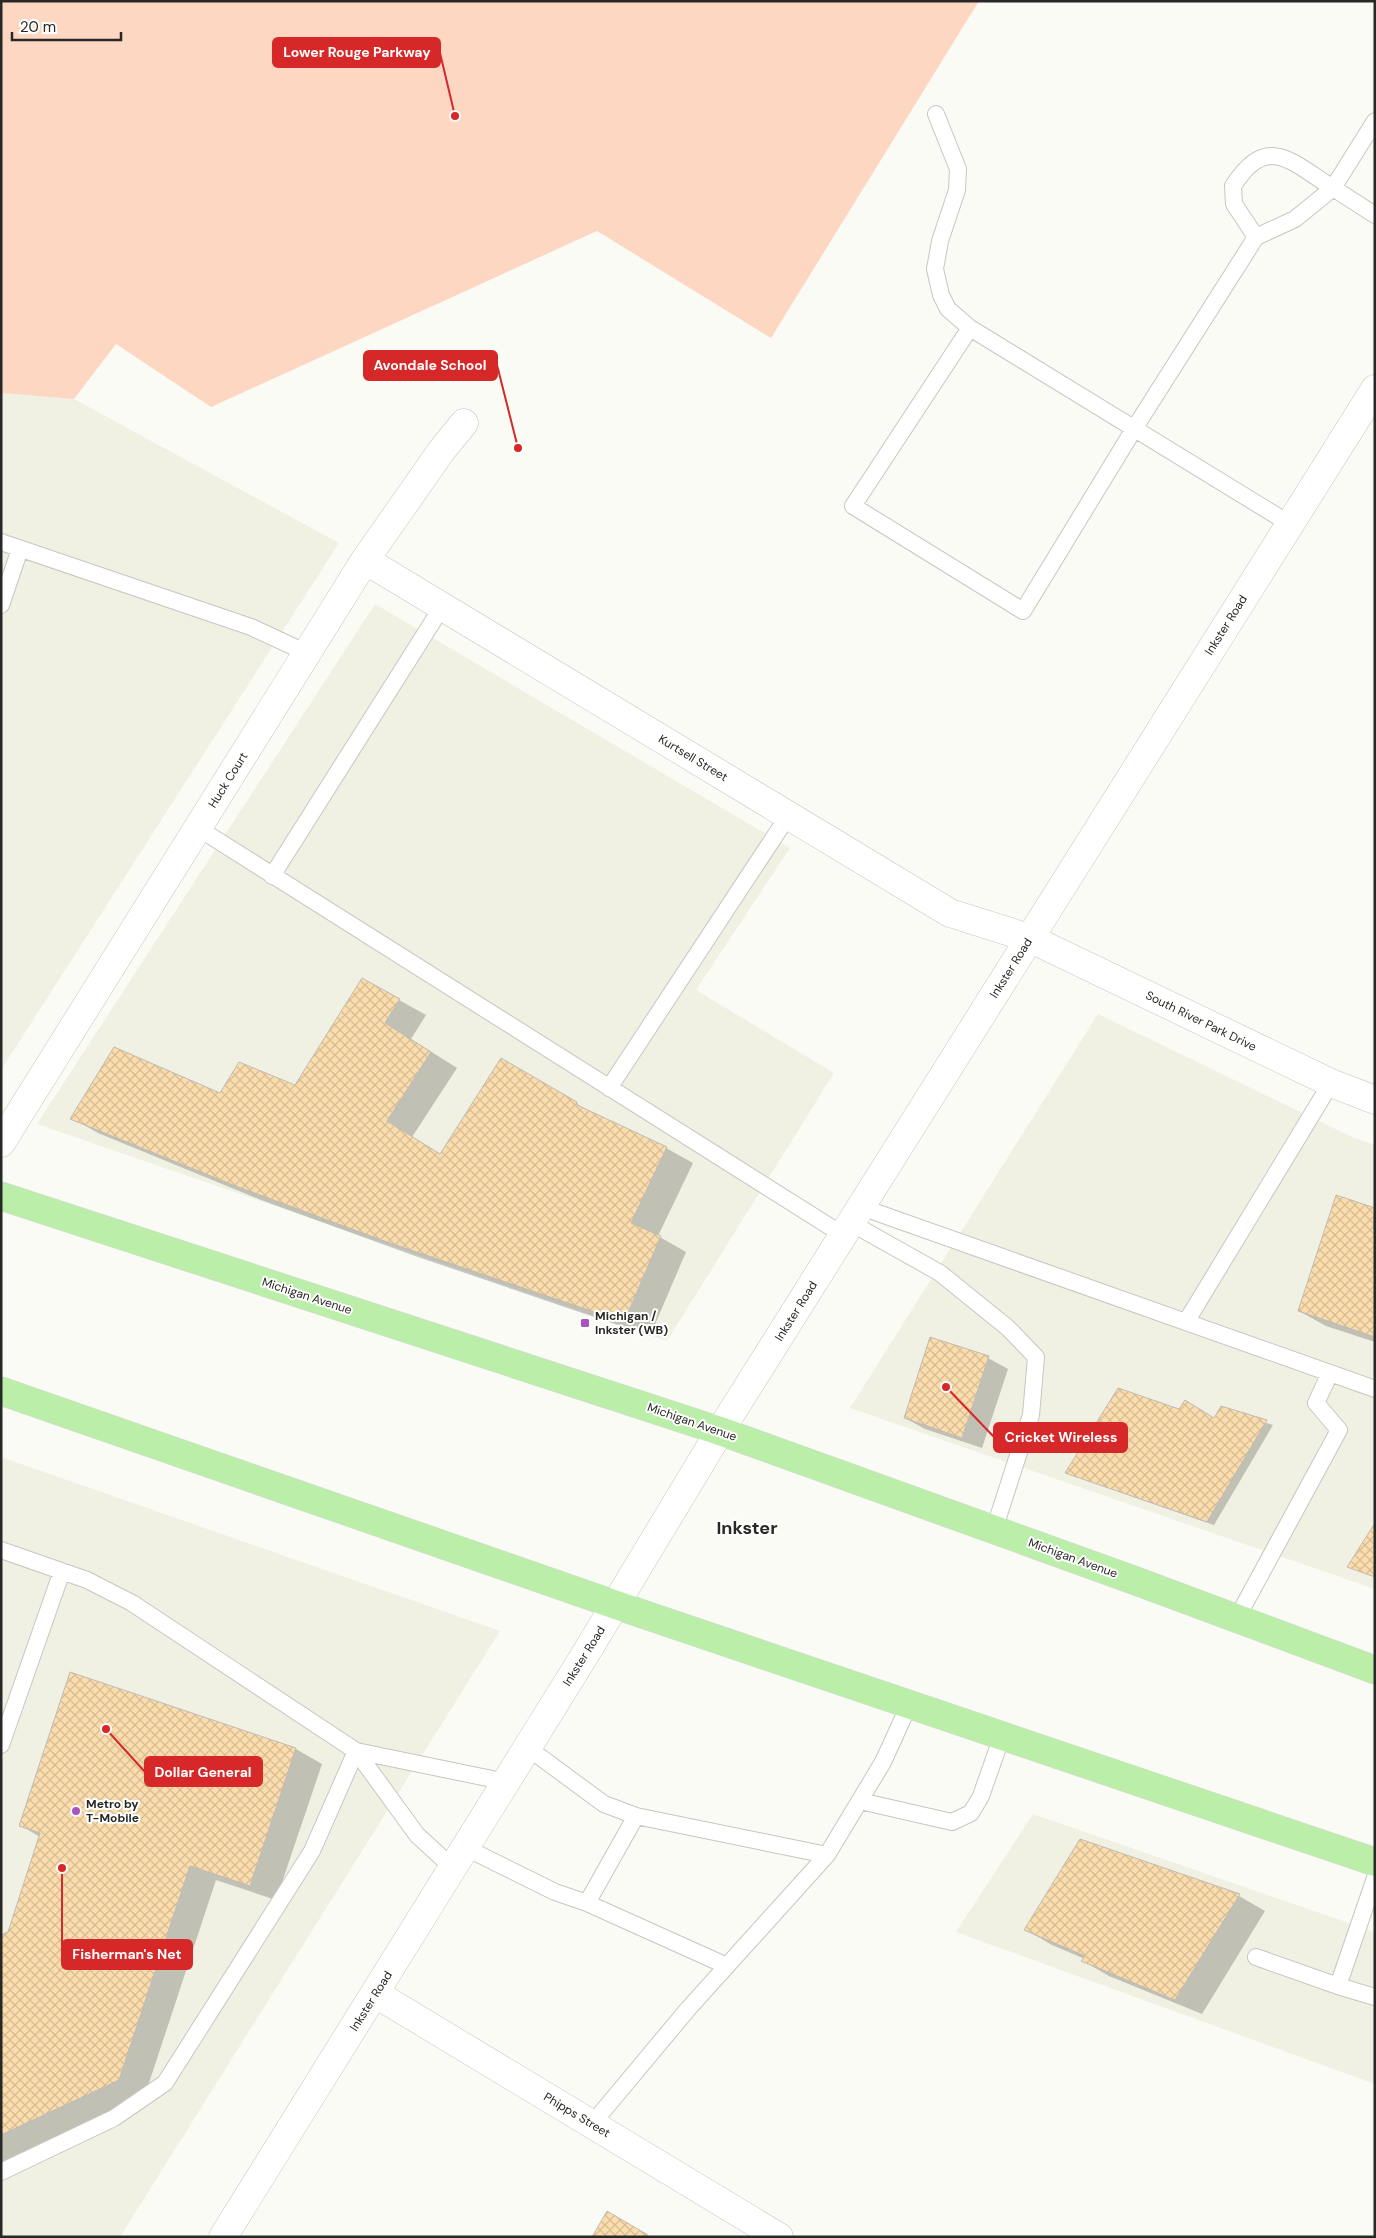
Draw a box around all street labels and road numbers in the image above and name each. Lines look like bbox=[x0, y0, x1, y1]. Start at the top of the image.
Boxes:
street label: Inkster Road bbox=[1201, 592, 1251, 658]
street label: Kurtsell Street bbox=[655, 731, 731, 785]
street label: Huck Court bbox=[205, 749, 252, 811]
street label: Inkster Road bbox=[986, 935, 1036, 1001]
street label: South River Park Drive bbox=[1143, 987, 1259, 1055]
street label: Michigan Avenue bbox=[260, 1274, 354, 1318]
street label: Inkster Road bbox=[771, 1278, 821, 1344]
street label: Michigan Avenue bbox=[645, 1399, 739, 1445]
street label: Michigan Avenue bbox=[1026, 1534, 1120, 1582]
street label: Inkster Road bbox=[559, 1623, 609, 1689]
street label: Inkster Road bbox=[346, 1968, 396, 2034]
street label: Phipps Street bbox=[541, 2089, 614, 2141]

